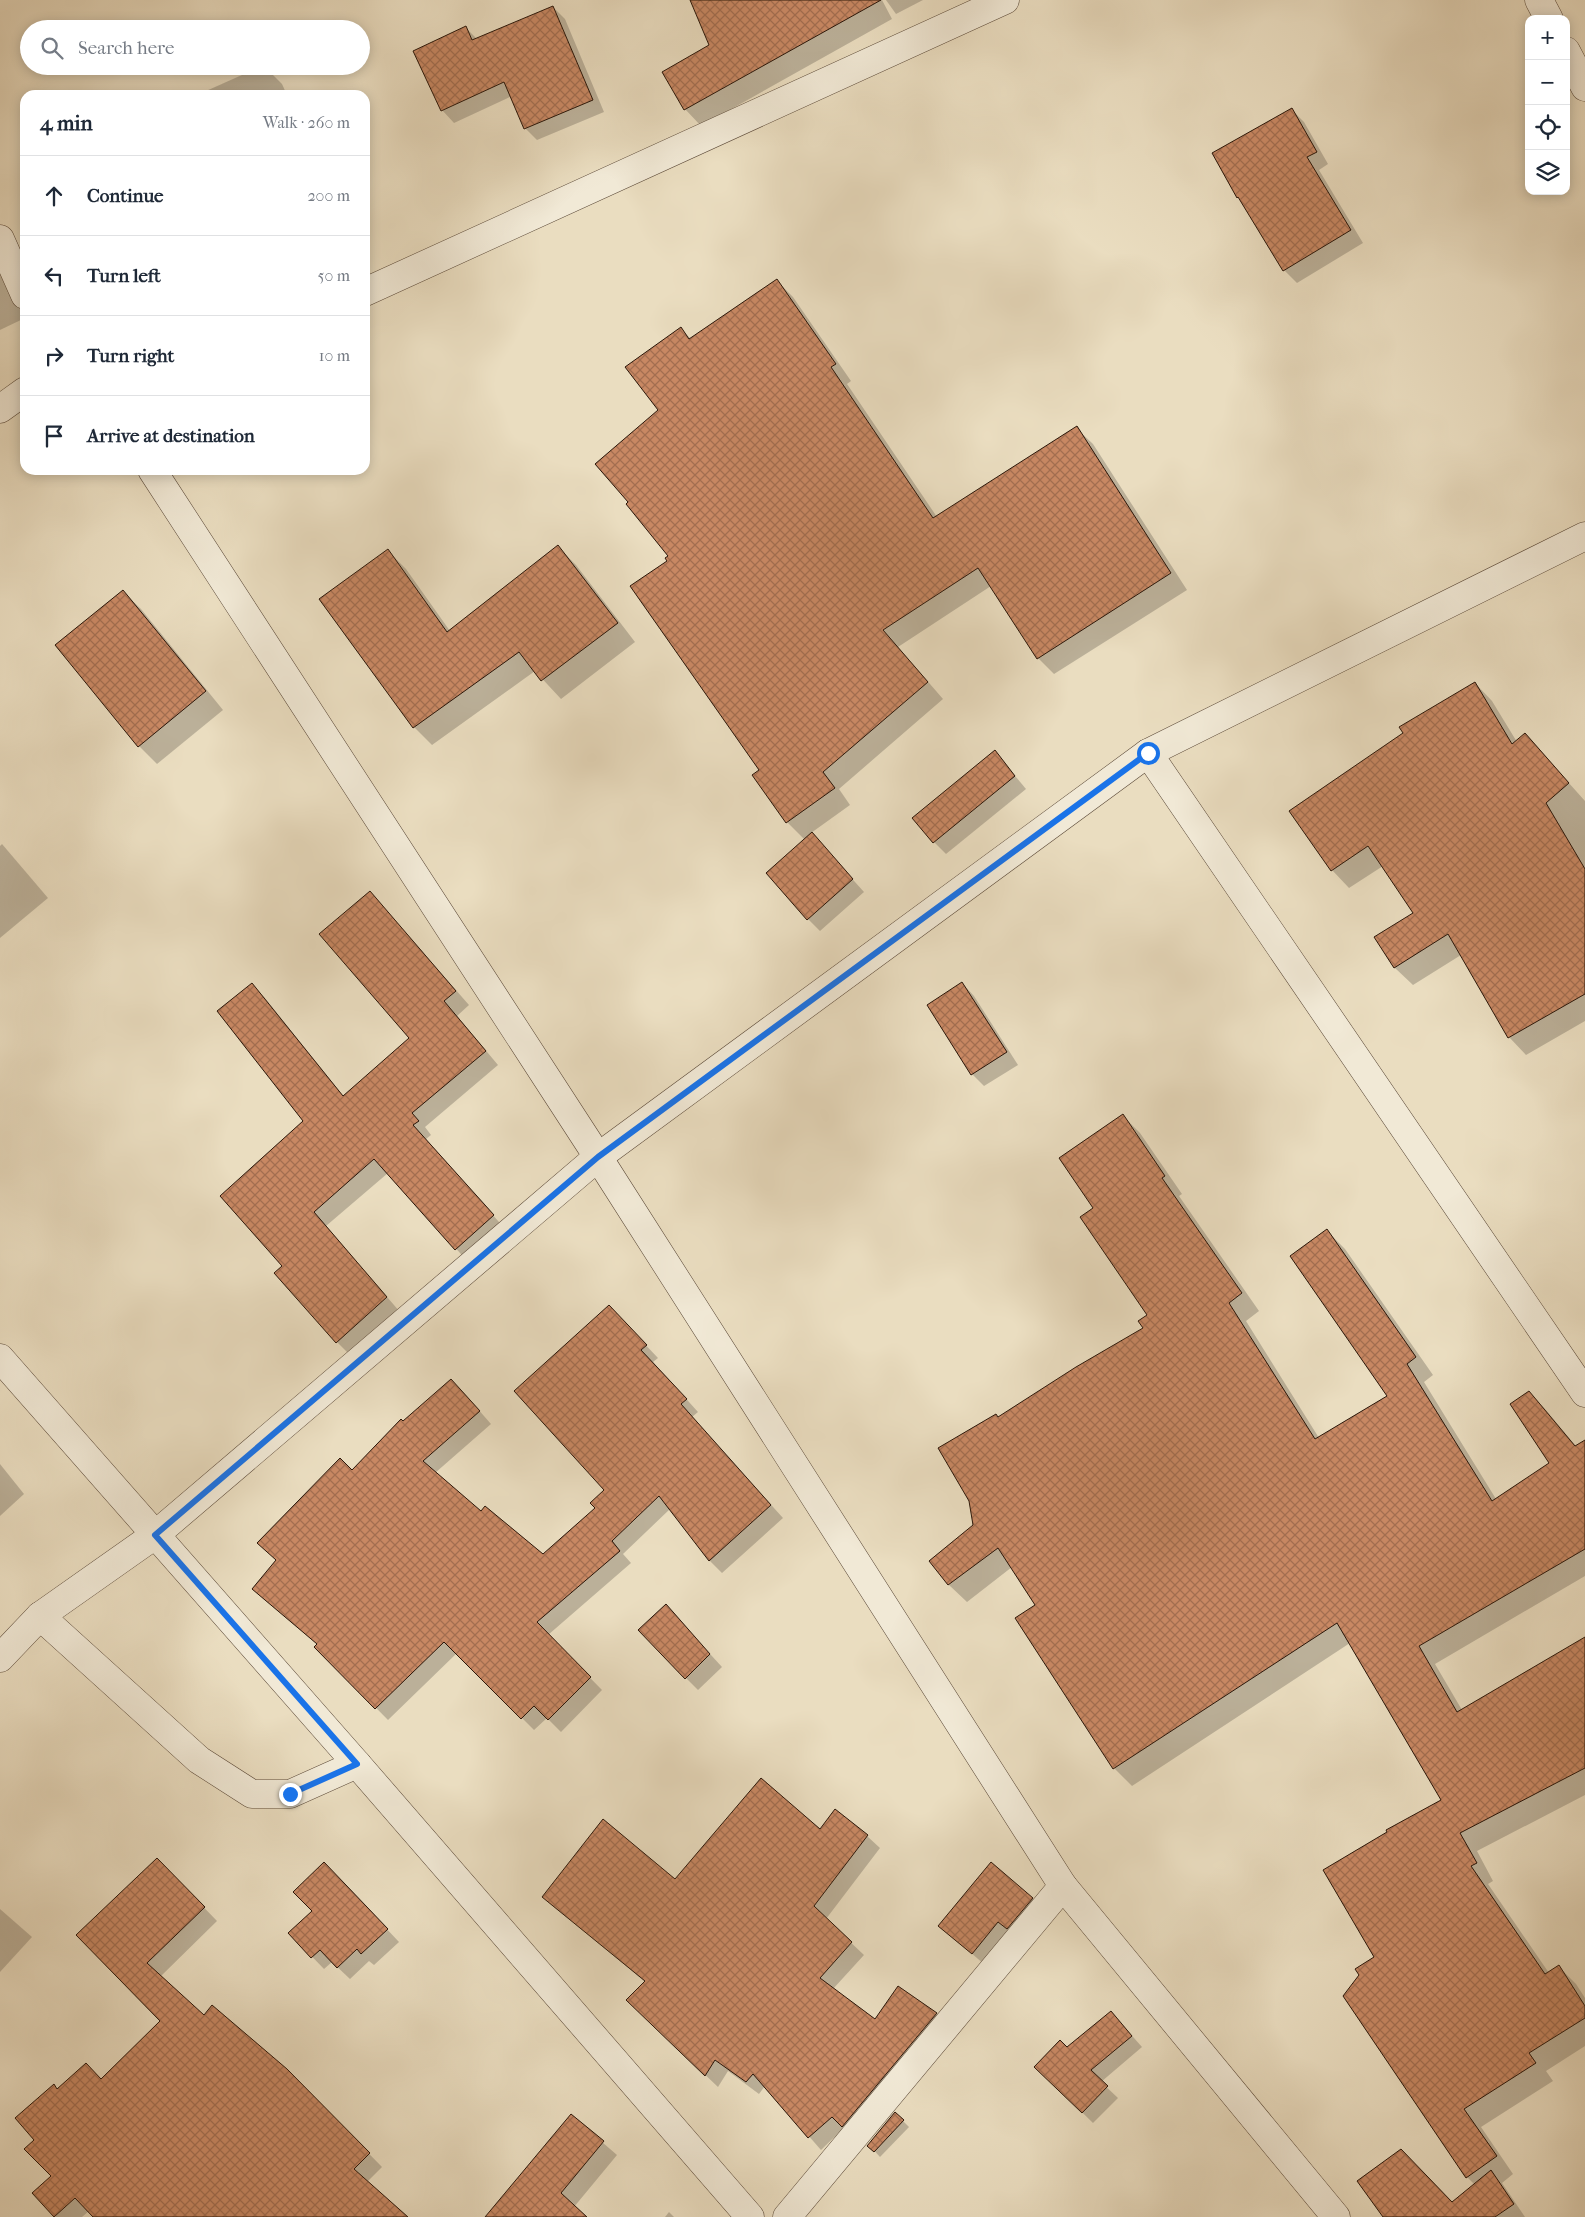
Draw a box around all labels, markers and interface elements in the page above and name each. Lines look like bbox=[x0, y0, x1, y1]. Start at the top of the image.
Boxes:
map controls bbox=[1525, 15, 1570, 195]
button: + bbox=[1525, 15, 1570, 60]
search box bbox=[20, 20, 370, 75]
icon: search bbox=[38, 34, 66, 62]
text: Search here bbox=[78, 37, 174, 59]
button: − bbox=[1525, 60, 1570, 105]
button: locate bbox=[1525, 105, 1570, 150]
text: 4 min bbox=[40, 111, 93, 135]
text: Walk · 260 m bbox=[263, 113, 350, 132]
button: layers bbox=[1525, 150, 1570, 195]
icon: ahead bbox=[40, 182, 68, 210]
text: Continue bbox=[87, 185, 163, 207]
text: 200 m bbox=[307, 186, 350, 205]
icon: left bbox=[40, 262, 68, 290]
text: Turn left bbox=[87, 265, 161, 287]
text: 50 m bbox=[318, 266, 350, 285]
icon: right bbox=[40, 342, 68, 370]
text: Turn right bbox=[87, 345, 174, 367]
text: 10 m bbox=[319, 346, 350, 365]
icon: arrive bbox=[40, 422, 68, 450]
text: Arrive at destination bbox=[87, 425, 255, 447]
route start bbox=[1137, 742, 1160, 765]
route end bbox=[279, 1783, 302, 1806]

